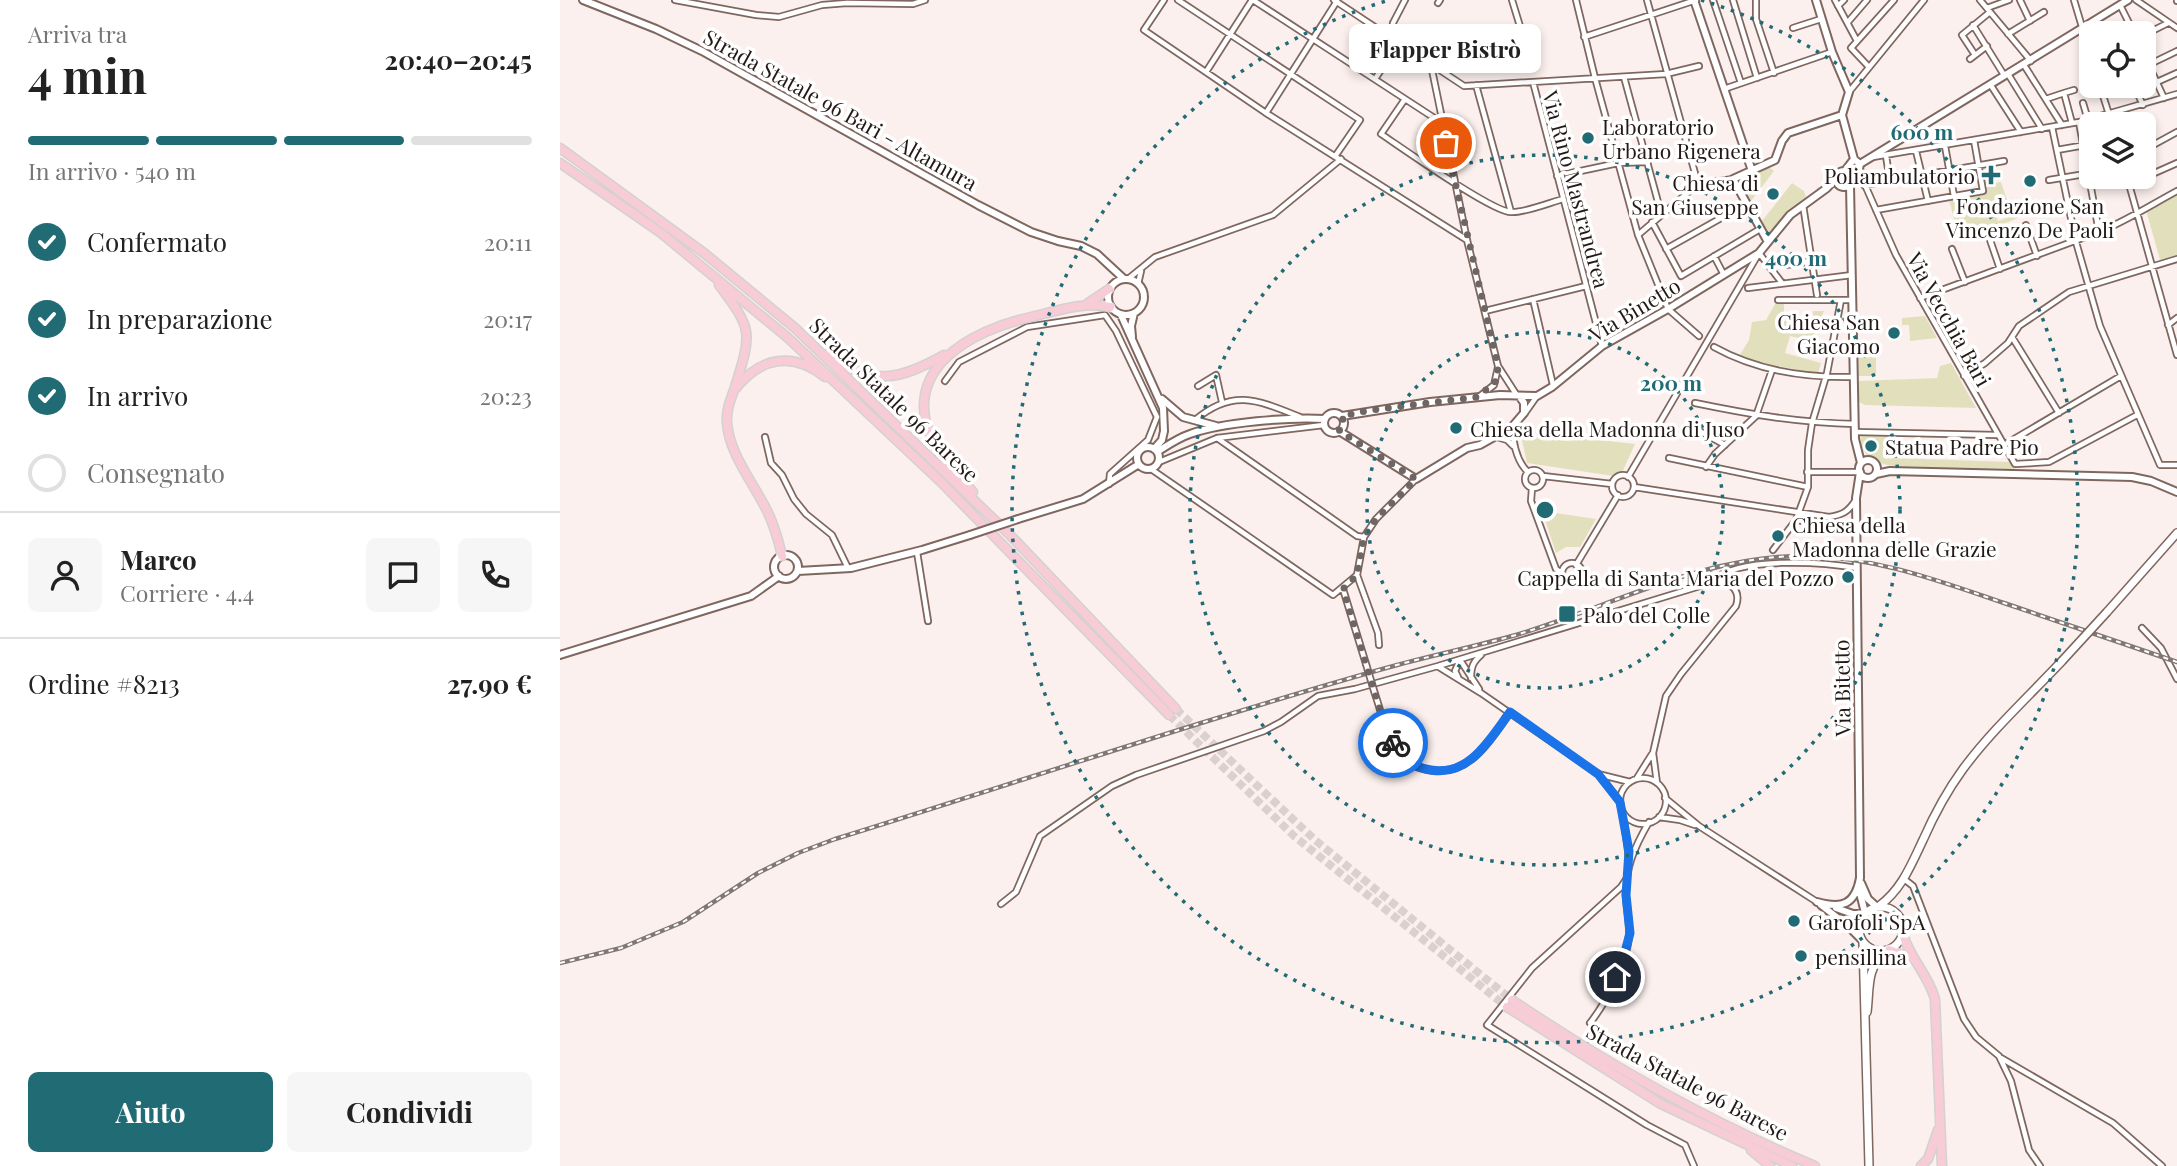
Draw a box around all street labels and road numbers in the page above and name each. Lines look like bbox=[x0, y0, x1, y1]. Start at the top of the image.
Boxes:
street label: Strada Statale 96 Bari - Altamura bbox=[699, 22, 983, 196]
street label: Via Rino Mastrandrea bbox=[1537, 86, 1617, 291]
street label: Via Vecchia Bari bbox=[1901, 246, 1998, 391]
street label: Via Binetto bbox=[1582, 271, 1685, 348]
street label: Strada Statale 96 Barese bbox=[804, 311, 986, 487]
street label: Via Bitetto bbox=[1826, 639, 1856, 738]
street label: Strada Statale 96 Barese bbox=[1582, 1016, 1794, 1146]

